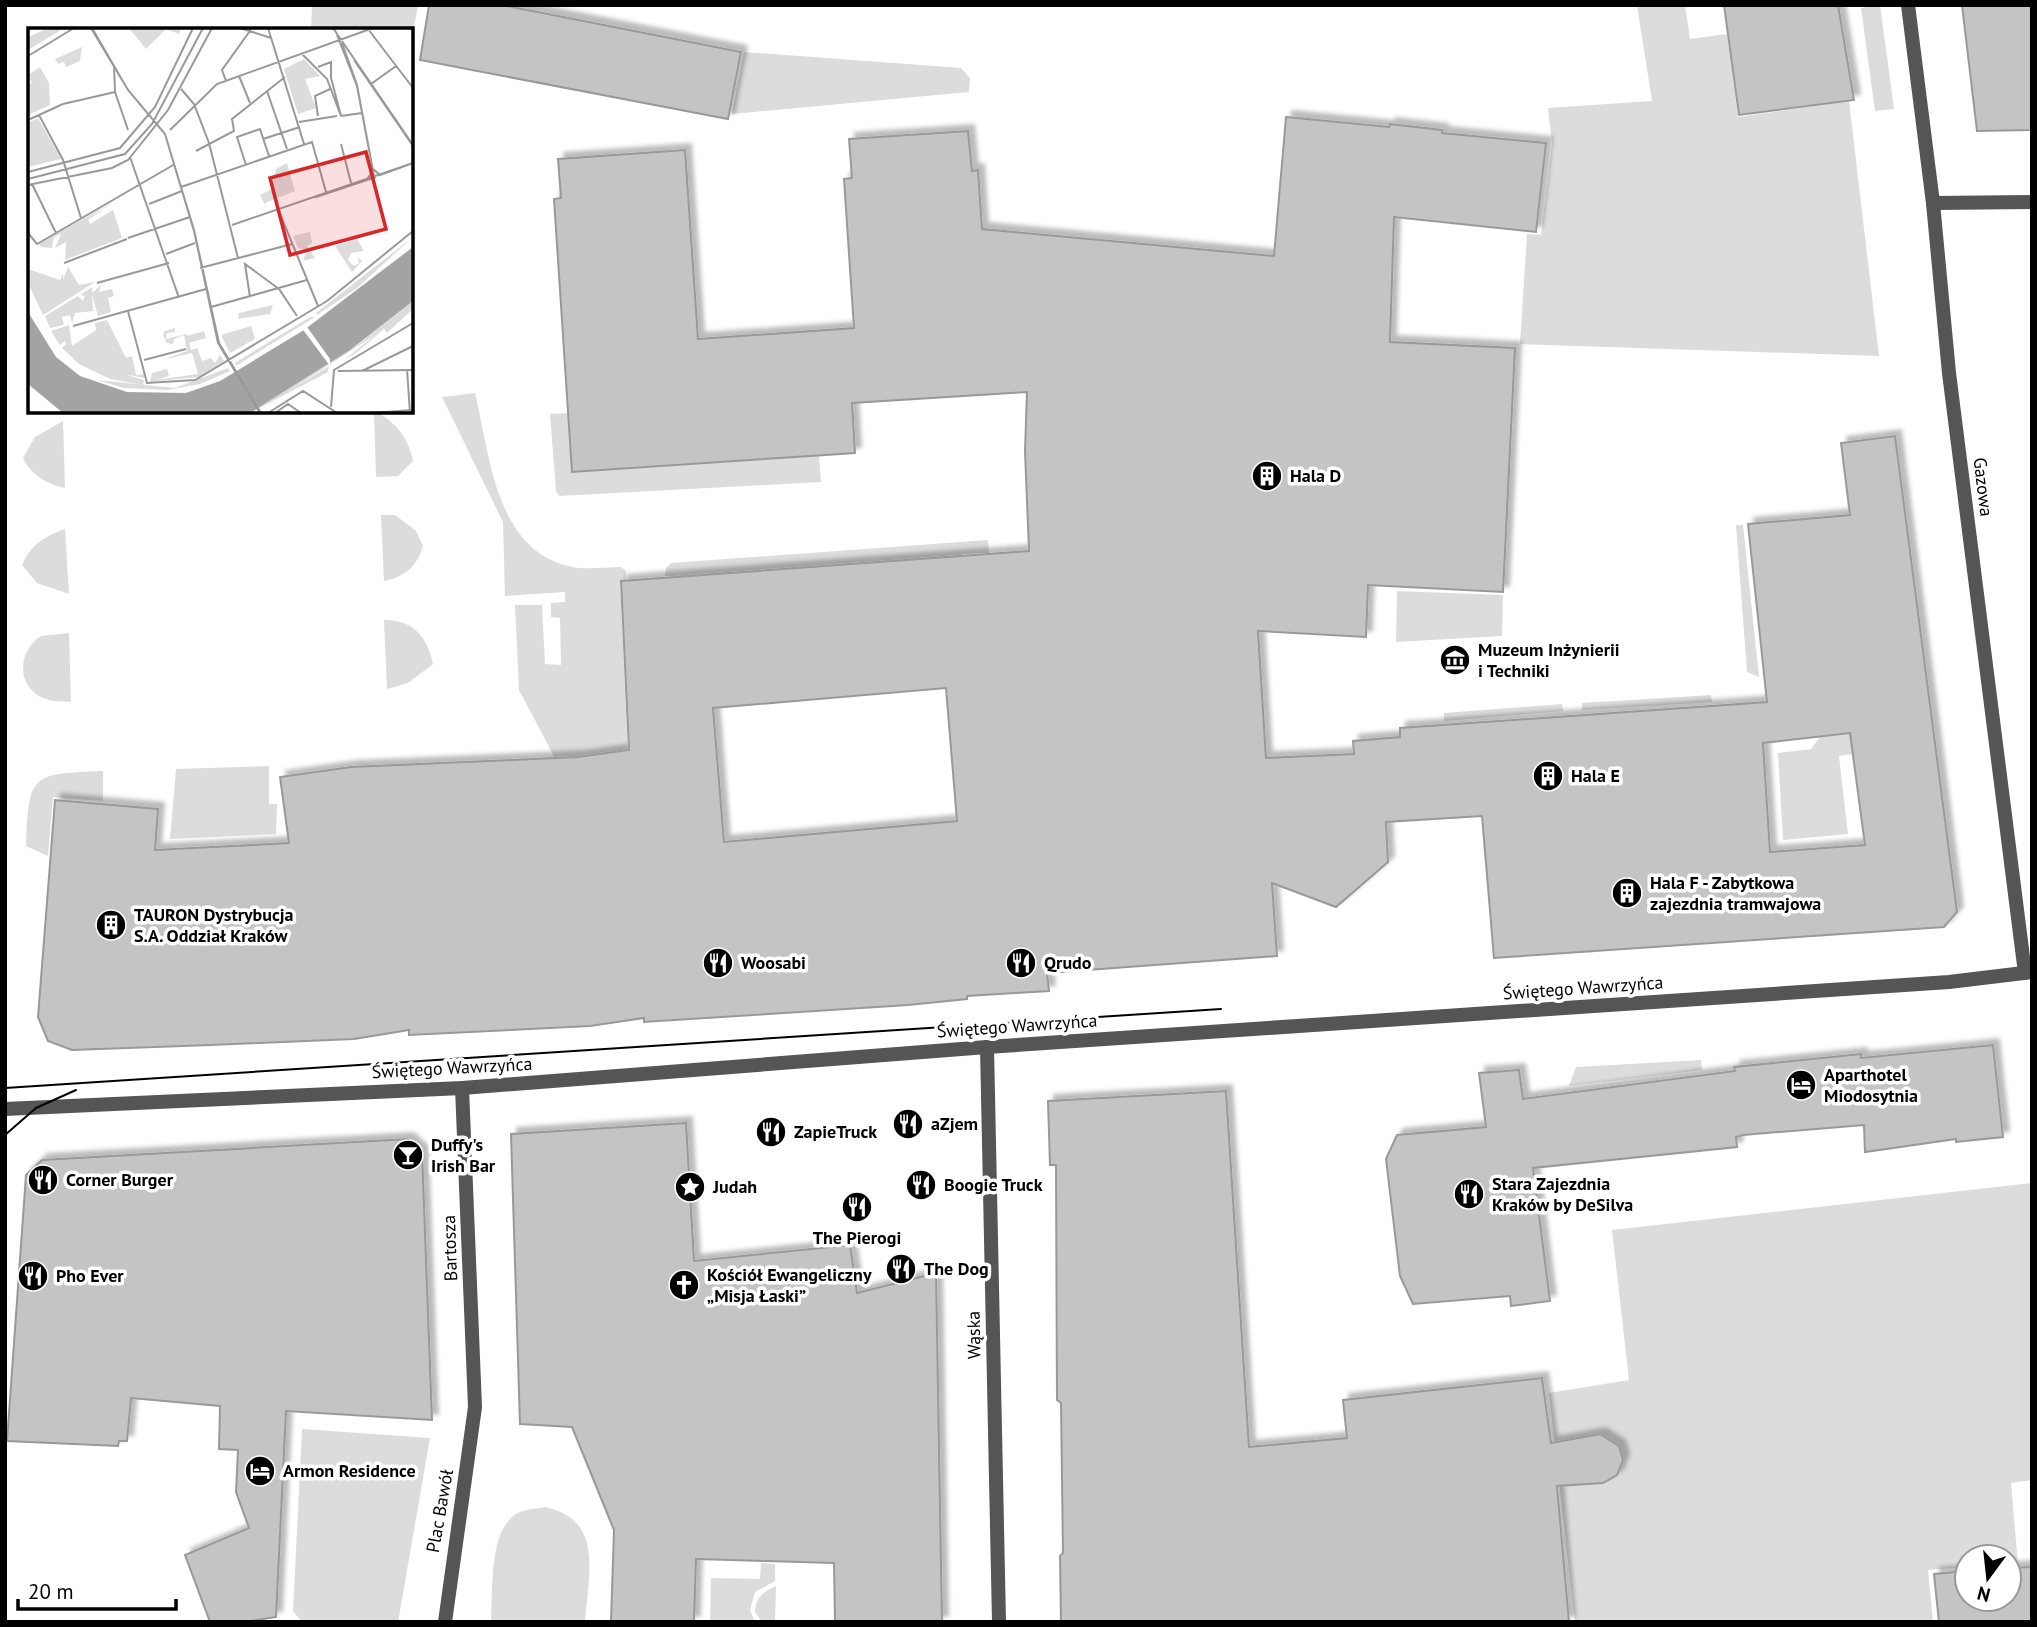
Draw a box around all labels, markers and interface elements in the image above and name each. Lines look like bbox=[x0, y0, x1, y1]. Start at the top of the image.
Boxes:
inset map bbox=[28, 28, 413, 413]
street label: Gazowa bbox=[1968, 456, 1999, 518]
building icon: Hala D bbox=[1250, 459, 1284, 493]
place label: Hala D bbox=[1290, 464, 1341, 487]
place label: Muzeum Inżynierii i Techniki bbox=[1478, 638, 1620, 682]
museum icon: Muzeum Inżynierii i Techniki bbox=[1438, 643, 1472, 677]
building icon: Hala E bbox=[1531, 759, 1565, 793]
place label: Hala E bbox=[1571, 764, 1620, 787]
place label: Hala F - Zabytkowa zajezdnia tramwajowa bbox=[1650, 871, 1821, 915]
building icon: Hala F - Zabytkowa zajezdnia tramwajowa bbox=[1610, 876, 1644, 910]
place label: TAURON Dystrybucja S.A. Oddział Kraków bbox=[134, 903, 294, 947]
building icon: TAURON Dystrybucja S.A. Oddział Kraków bbox=[94, 908, 128, 942]
restaurant icon: Woosabi bbox=[701, 946, 735, 980]
restaurant icon: Qrudo bbox=[1004, 946, 1038, 980]
place label: Woosabi bbox=[741, 951, 806, 974]
place label: Qrudo bbox=[1044, 951, 1092, 974]
street label: Świętego Wawrzyńca bbox=[1502, 970, 1664, 1005]
street label: Świętego Wawrzyńca bbox=[936, 1008, 1098, 1043]
street label: Świętego Wawrzyńca bbox=[371, 1052, 533, 1083]
place label: Aparthotel Miodosytnia bbox=[1824, 1063, 1918, 1107]
hotel icon: Aparthotel Miodosytnia bbox=[1784, 1068, 1818, 1102]
restaurant icon: aZjem bbox=[891, 1107, 925, 1141]
place label: aZjem bbox=[931, 1112, 978, 1135]
restaurant icon: ZapieTruck bbox=[754, 1115, 788, 1149]
place label: ZapieTruck bbox=[794, 1120, 877, 1143]
place label: Duffy's Irish Bar bbox=[431, 1133, 496, 1177]
bar icon: Duffy's Irish Bar bbox=[391, 1138, 425, 1172]
restaurant icon: Corner Burger bbox=[26, 1163, 60, 1197]
place label: Corner Burger bbox=[66, 1168, 174, 1191]
restaurant icon: Boogie Truck bbox=[904, 1168, 938, 1202]
place icon: Judah bbox=[673, 1170, 707, 1204]
place label: Stara Zajezdnia Kraków by DeSilva bbox=[1492, 1172, 1633, 1216]
place label: Boogie Truck bbox=[944, 1173, 1043, 1196]
place label: Judah bbox=[712, 1175, 757, 1198]
restaurant icon: Stara Zajezdnia Kraków by DeSilva bbox=[1452, 1177, 1486, 1211]
restaurant icon: The Pierogi bbox=[840, 1190, 874, 1224]
street label: Bartosza bbox=[437, 1215, 462, 1282]
place label: The Pierogi bbox=[813, 1226, 901, 1249]
restaurant icon: The Dog bbox=[884, 1252, 918, 1286]
place label: The Dog bbox=[924, 1257, 989, 1280]
restaurant icon: Pho Ever bbox=[16, 1259, 50, 1293]
place label: Kościół Ewangeliczny „Misja Łaski” bbox=[707, 1263, 872, 1307]
place label: Pho Ever bbox=[56, 1264, 124, 1287]
church icon: Kościół Ewangeliczny „Misja Łaski” bbox=[667, 1268, 701, 1302]
street label: Wąska bbox=[962, 1311, 985, 1359]
hotel icon: Armon Residence bbox=[243, 1454, 277, 1488]
place label: Armon Residence bbox=[283, 1459, 416, 1482]
street label: Plac Bawół bbox=[421, 1467, 458, 1554]
north arrow bbox=[1953, 1543, 2023, 1613]
scale bar bbox=[18, 1568, 175, 1612]
text: 20 m bbox=[28, 1578, 74, 1605]
text: N bbox=[1974, 1581, 1993, 1608]

